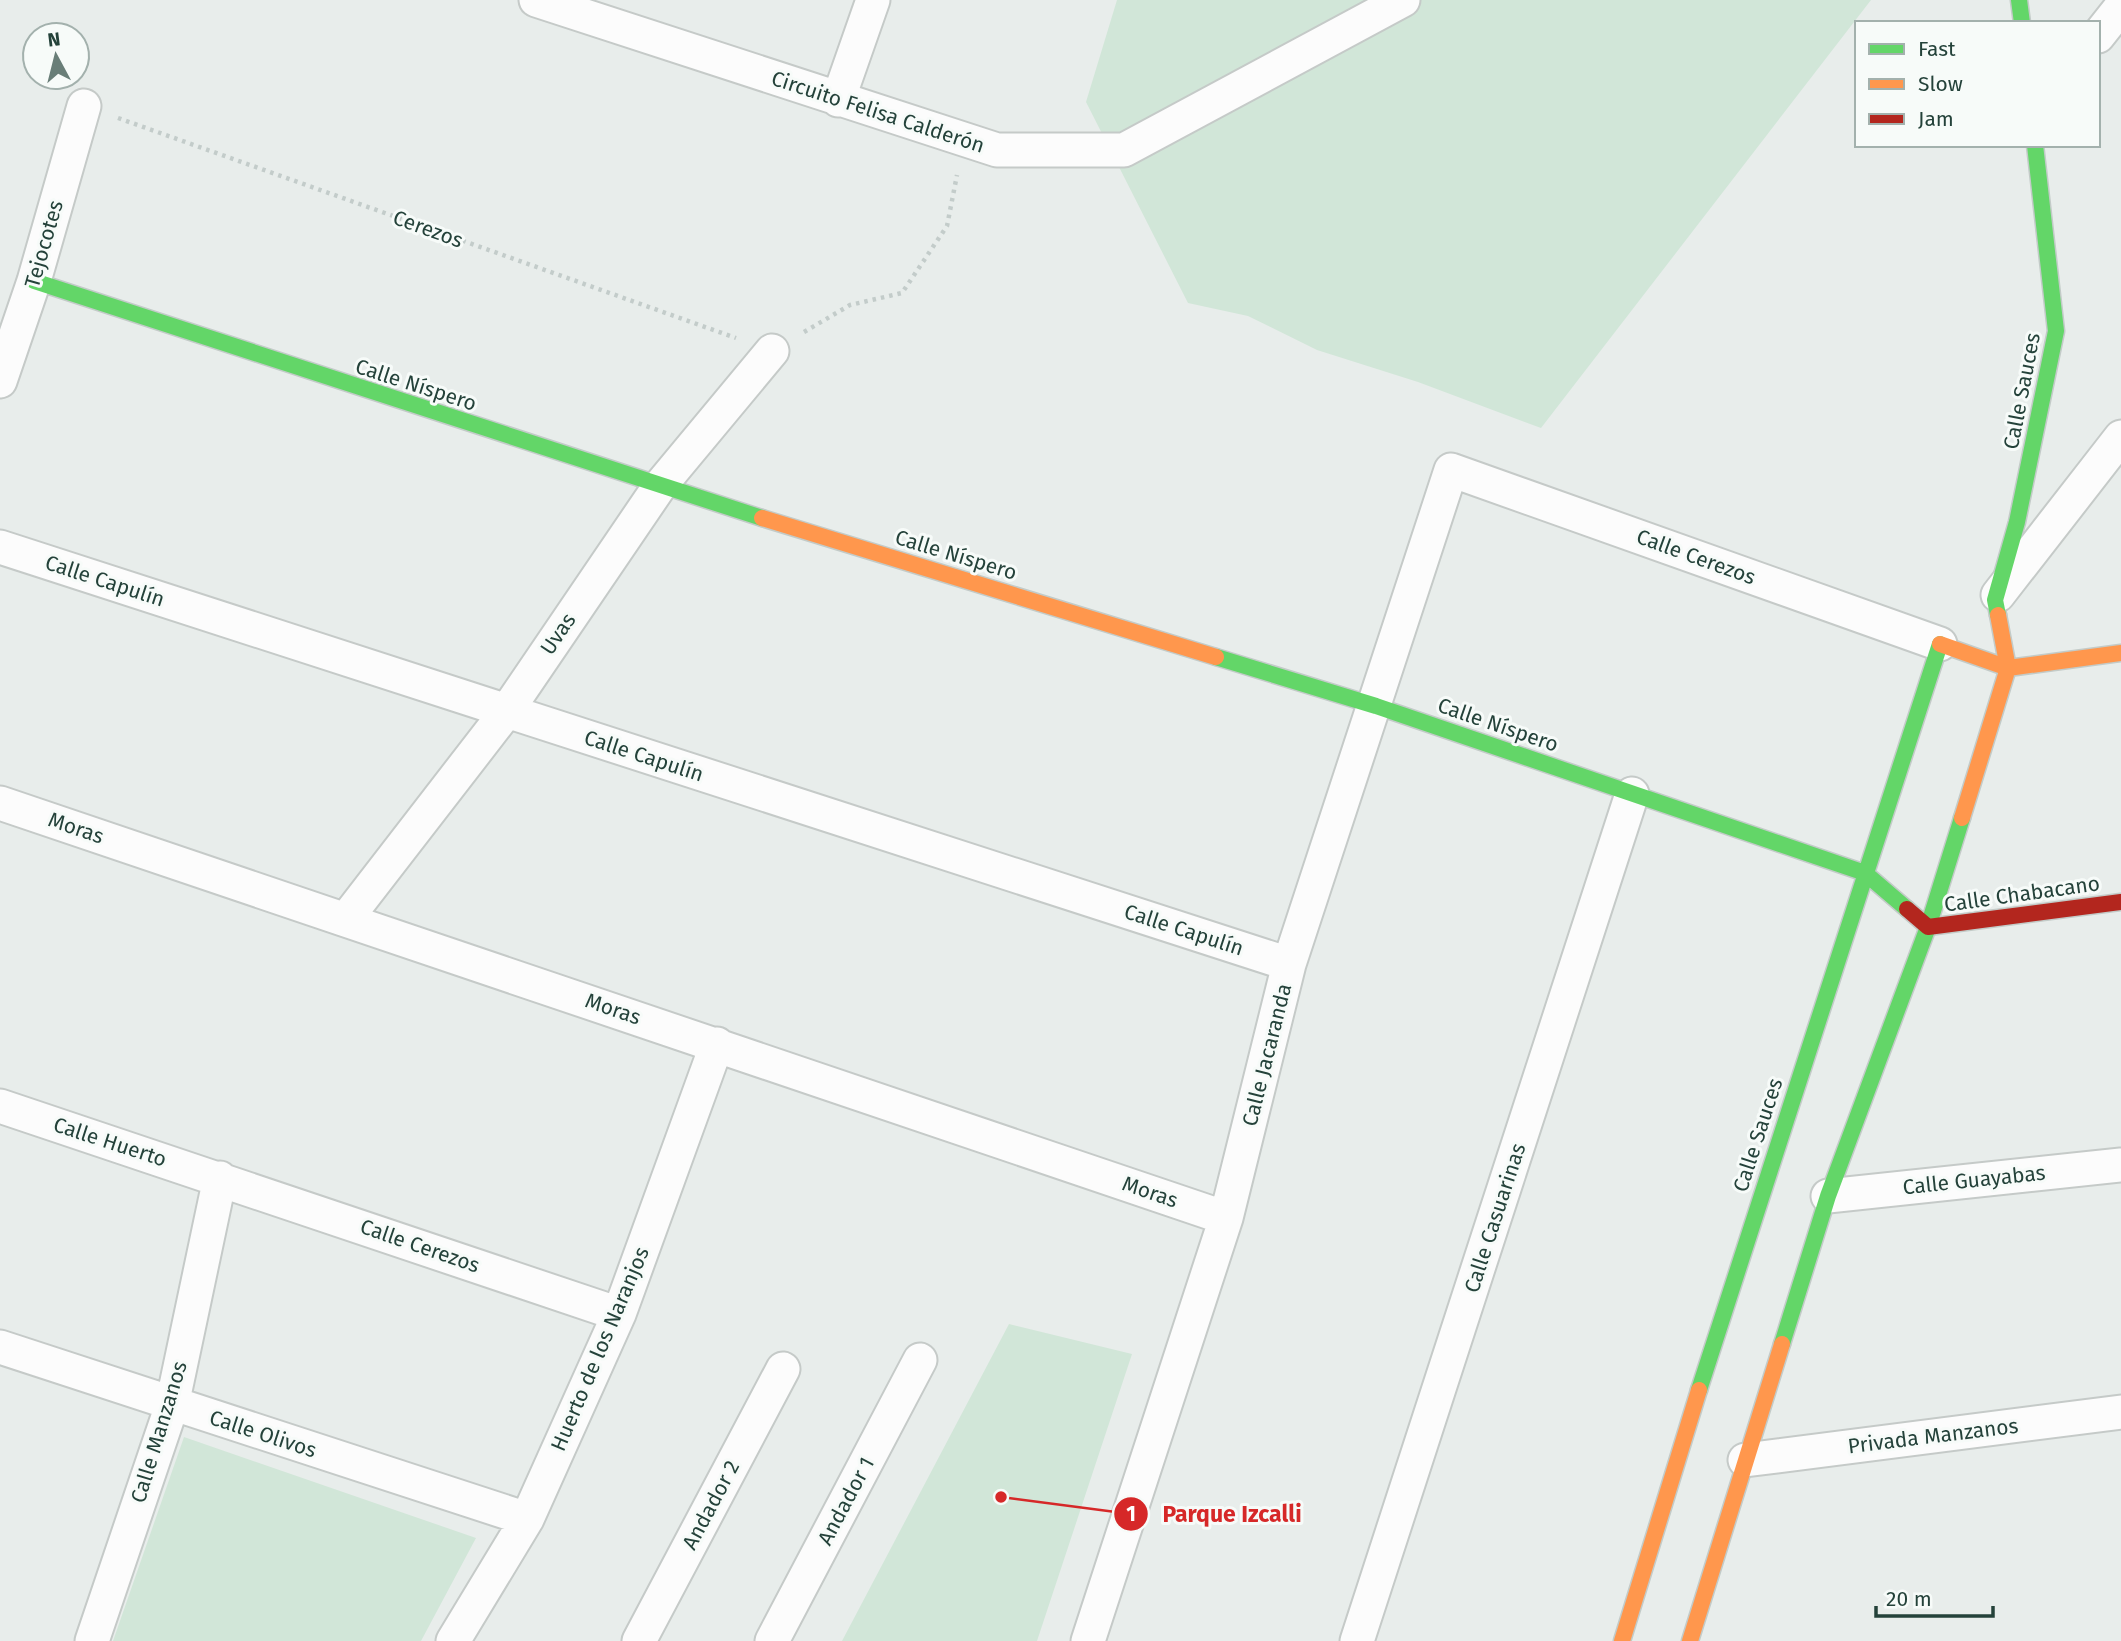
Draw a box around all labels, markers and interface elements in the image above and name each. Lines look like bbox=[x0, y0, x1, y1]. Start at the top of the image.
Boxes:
north arrow bbox=[21, 21, 91, 91]
legend bbox=[1855, 21, 2100, 147]
text: N bbox=[46, 27, 62, 52]
text: Fast bbox=[1918, 36, 1956, 62]
street label: Circuito Felisa Calderón bbox=[768, 65, 988, 159]
text: Slow bbox=[1918, 71, 1963, 97]
text: Jam bbox=[1918, 106, 1954, 132]
street label: Tejocotes bbox=[19, 197, 69, 291]
street label: Cerezos bbox=[389, 204, 467, 254]
street label: Calle Sauces bbox=[1998, 330, 2046, 451]
street label: Calle Níspero bbox=[352, 353, 480, 417]
street label: Calle Cerezos bbox=[1633, 523, 1759, 591]
street label: Calle Níspero bbox=[892, 524, 1020, 586]
street label: Calle Capulín bbox=[42, 549, 168, 613]
street label: Uvas bbox=[535, 608, 581, 660]
street label: Calle Níspero bbox=[1434, 692, 1562, 758]
street label: Calle Capulín bbox=[581, 724, 707, 788]
street label: Moras bbox=[45, 806, 107, 850]
street label: Calle Chabacano bbox=[1943, 870, 2101, 918]
street label: Calle Capulín bbox=[1121, 898, 1247, 962]
street label: Calle Jacaranda bbox=[1237, 981, 1297, 1129]
street label: Moras bbox=[582, 987, 644, 1031]
street label: Calle Sauces bbox=[1727, 1075, 1789, 1195]
street label: Calle Huerto bbox=[50, 1111, 170, 1173]
street label: Calle Casuarinas bbox=[1459, 1140, 1531, 1296]
street label: Calle Guayabas bbox=[1901, 1160, 2047, 1200]
street label: Moras bbox=[1119, 1170, 1181, 1214]
street label: Calle Cerezos bbox=[357, 1213, 483, 1279]
street label: Huerto de los Naranjos bbox=[545, 1243, 655, 1455]
street label: Calle Manzanos bbox=[125, 1358, 193, 1506]
street label: Calle Olivos bbox=[206, 1405, 320, 1464]
street label: Privada Manzanos bbox=[1846, 1413, 2020, 1459]
street label: Andador 1 bbox=[812, 1453, 880, 1549]
street label: Andador 2 bbox=[677, 1456, 745, 1554]
callout: Parque Izcalli bbox=[1114, 1492, 1316, 1536]
text: Parque Izcalli bbox=[1162, 1500, 1302, 1528]
text: 1 bbox=[1126, 1501, 1136, 1527]
scale bar bbox=[1876, 1574, 1993, 1618]
text: 20 m bbox=[1886, 1586, 1932, 1612]

